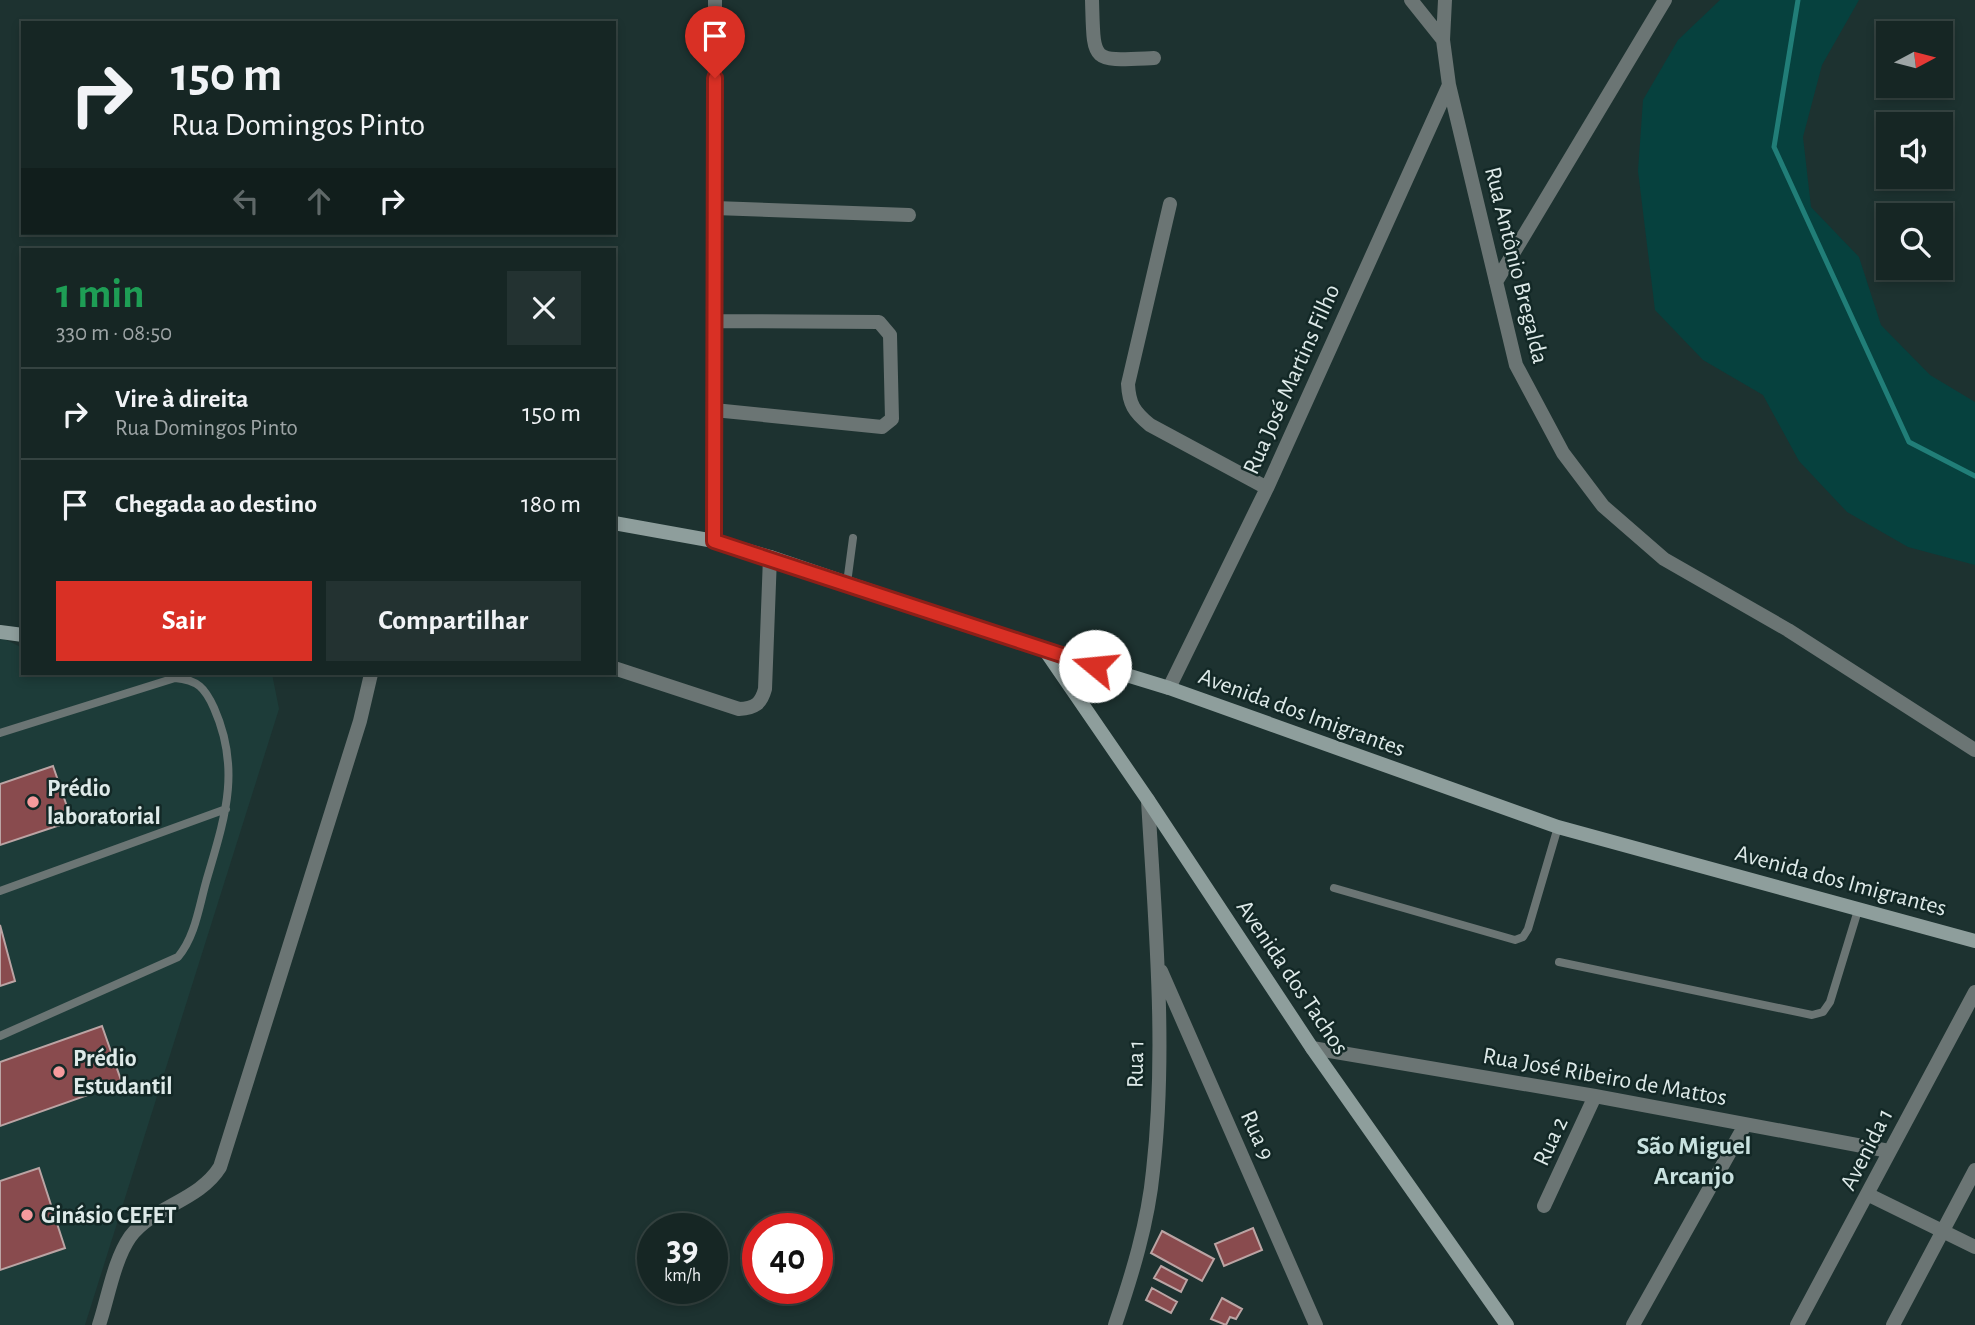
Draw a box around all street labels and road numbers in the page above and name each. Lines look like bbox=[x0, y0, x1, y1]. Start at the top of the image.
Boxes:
street label: Rua Antônio Bregalda bbox=[1480, 164, 1552, 366]
street label: Rua José Martins Filho bbox=[1239, 281, 1345, 478]
street label: Avenida dos Imigrantes bbox=[1195, 664, 1408, 761]
street label: Avenida dos Imigrantes bbox=[1732, 841, 1949, 921]
street label: Avenida dos Tachos bbox=[1232, 896, 1353, 1059]
street label: Rua 1 bbox=[1124, 1040, 1148, 1088]
street label: Rua José Ribeiro de Mattos bbox=[1481, 1044, 1729, 1110]
street label: Avenida 1 bbox=[1836, 1105, 1898, 1194]
street label: Rua 9 bbox=[1236, 1107, 1279, 1164]
street label: Rua 2 bbox=[1529, 1113, 1573, 1170]

